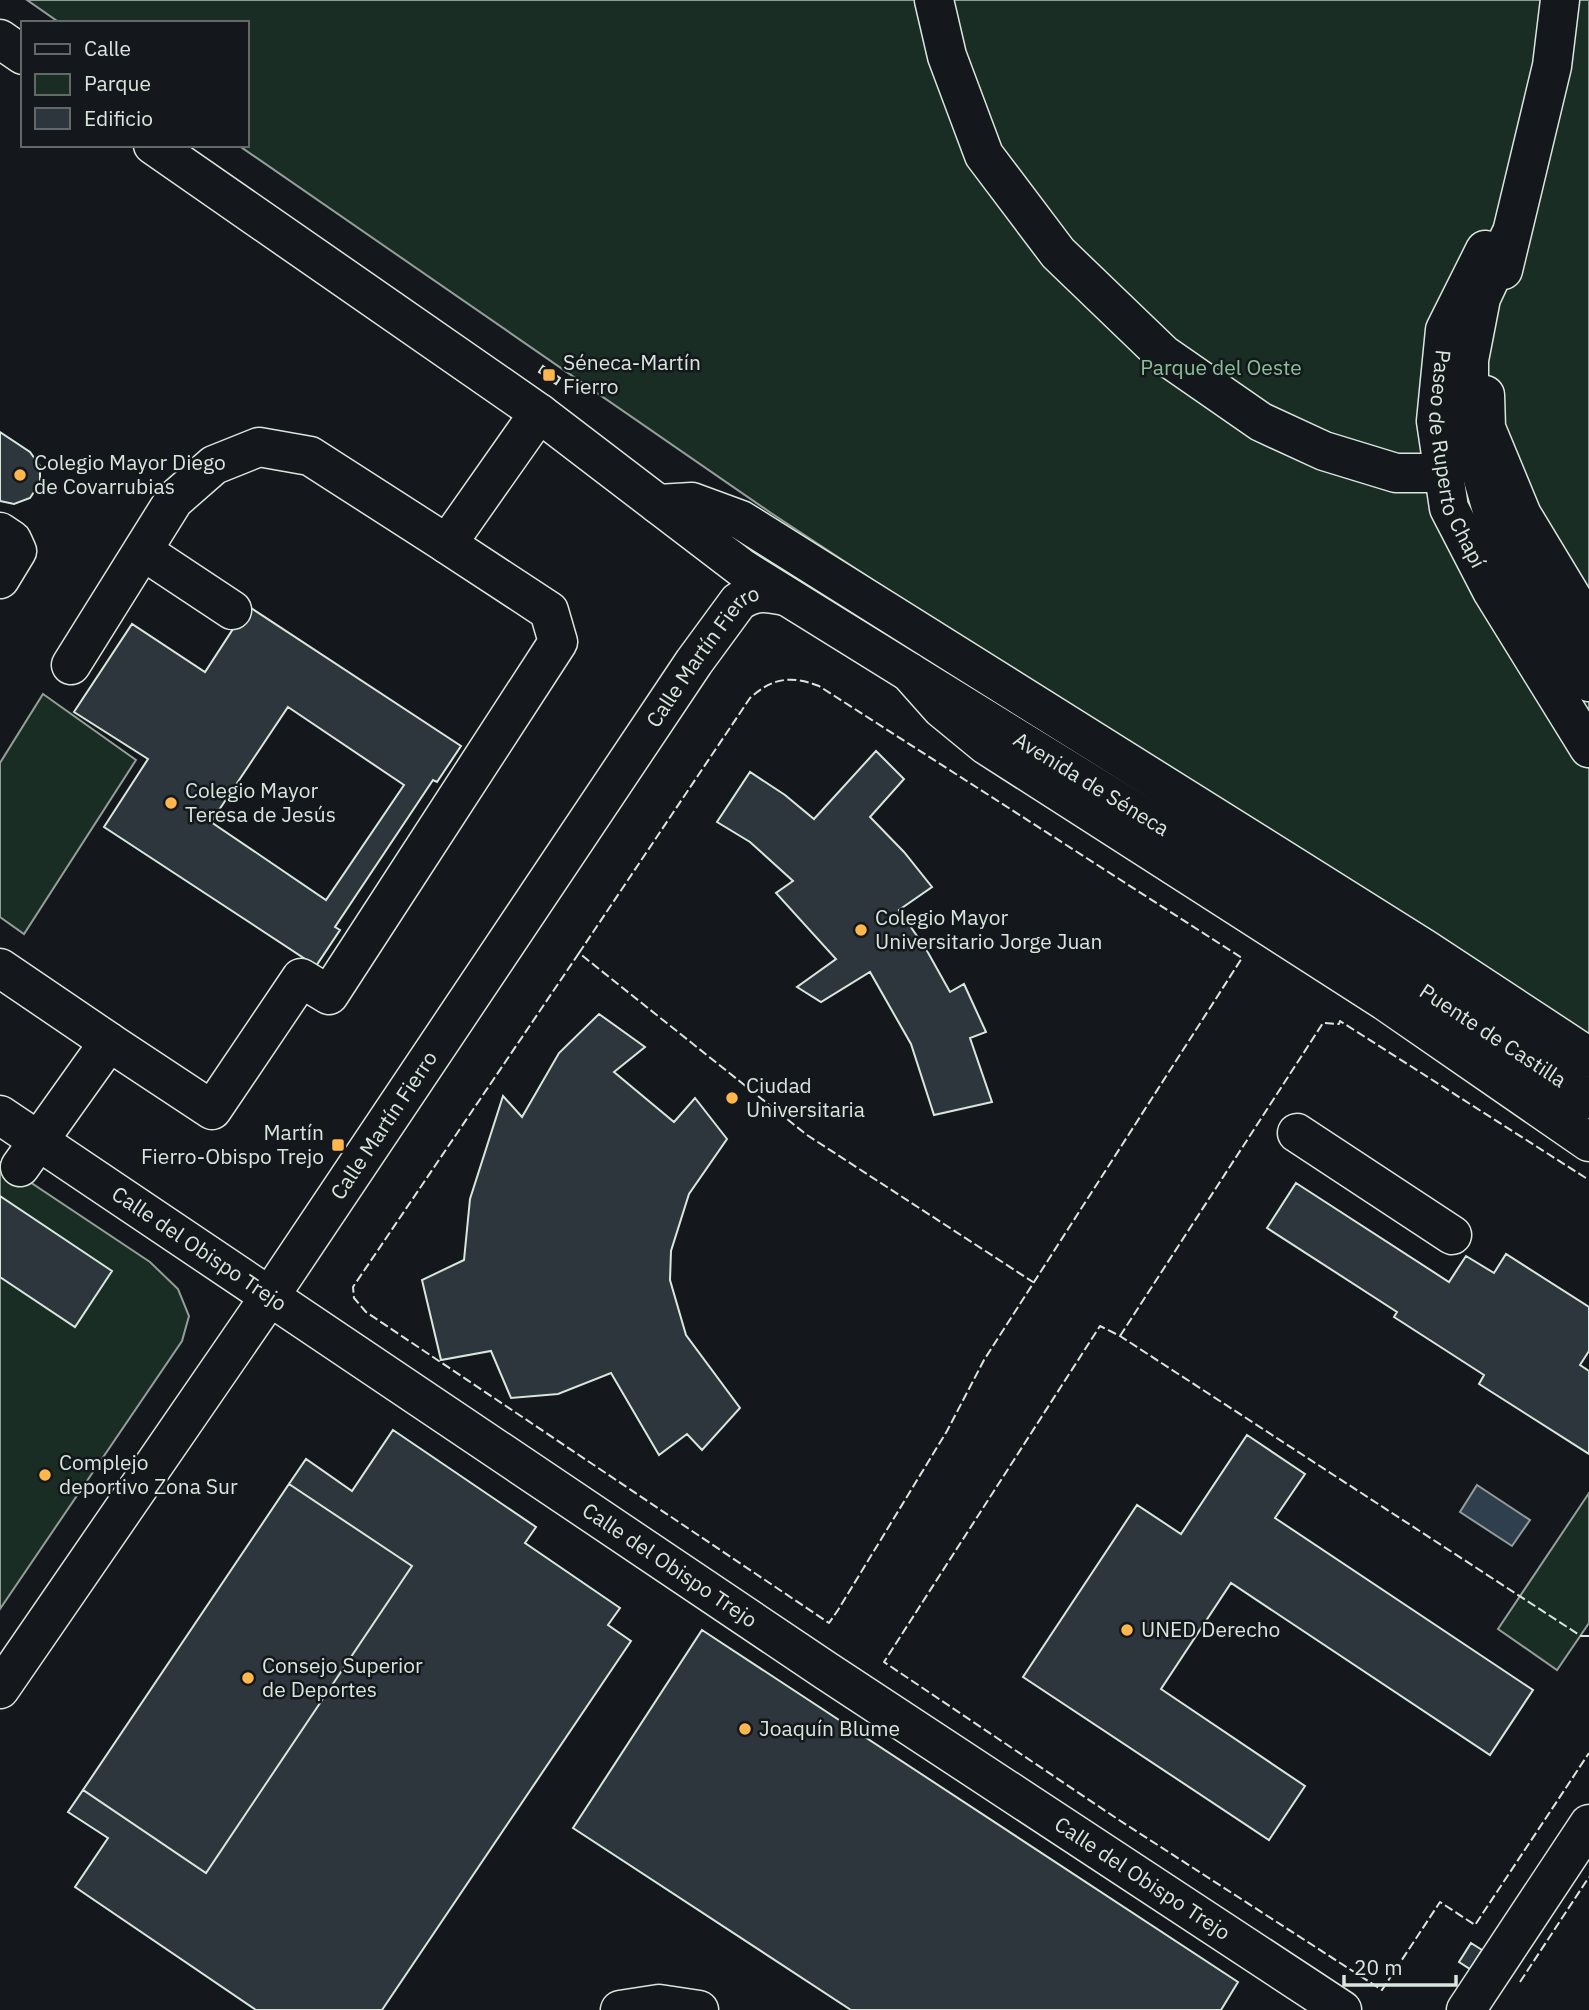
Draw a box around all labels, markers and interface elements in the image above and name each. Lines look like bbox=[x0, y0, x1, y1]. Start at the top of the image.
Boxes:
legend bbox=[21, 21, 248, 147]
text: Calle bbox=[84, 34, 131, 62]
text: Parque bbox=[84, 69, 151, 97]
text: Edificio bbox=[84, 104, 153, 132]
place label: Séneca-Martín Fierro bbox=[563, 348, 701, 400]
street label: Paseo de Ruperto Chapí bbox=[1423, 348, 1493, 572]
park label: Parque del Oeste bbox=[1140, 353, 1302, 381]
marker: Séneca-Martín Fierro bbox=[541, 367, 557, 383]
place label: Colegio Mayor Diego de Covarrubias bbox=[34, 448, 226, 500]
marker: Colegio Mayor Diego de Covarrubias bbox=[12, 467, 28, 483]
street label: Calle Martín Fierro bbox=[639, 578, 762, 733]
street label: Avenida de Séneca bbox=[1009, 725, 1175, 842]
place label: Colegio Mayor Teresa de Jesús bbox=[185, 776, 336, 828]
marker: Colegio Mayor Teresa de Jesús bbox=[163, 795, 179, 811]
place label: Colegio Mayor Universitario Jorge Juan bbox=[875, 903, 1102, 955]
marker: Colegio Mayor Universitario Jorge Juan bbox=[853, 922, 869, 938]
street label: Puente de Castilla bbox=[1415, 977, 1572, 1093]
street label: Calle Martín Fierro bbox=[323, 1045, 443, 1205]
place label: Ciudad Universitaria bbox=[746, 1071, 865, 1123]
marker: Ciudad Universitaria bbox=[724, 1090, 740, 1106]
place label: Martín Fierro-Obispo Trejo bbox=[141, 1118, 324, 1170]
marker: Martín Fierro-Obispo Trejo bbox=[330, 1137, 346, 1153]
street label: Calle del Obispo Trejo bbox=[107, 1179, 293, 1317]
place label: Complejo deportivo Zona Sur bbox=[59, 1448, 238, 1500]
marker: Complejo deportivo Zona Sur bbox=[37, 1467, 53, 1483]
street label: Calle del Obispo Trejo bbox=[577, 1496, 763, 1634]
place label: UNED Derecho bbox=[1141, 1615, 1280, 1643]
marker: UNED Derecho bbox=[1119, 1622, 1135, 1638]
place label: Consejo Superior de Deportes bbox=[262, 1651, 423, 1703]
marker: Consejo Superior de Deportes bbox=[240, 1670, 256, 1686]
place label: Joaquín Blume bbox=[759, 1714, 900, 1742]
marker: Joaquín Blume bbox=[737, 1721, 753, 1737]
street label: Calle del Obispo Trejo bbox=[1049, 1810, 1236, 1946]
scale bar bbox=[1344, 1944, 1456, 1988]
text: 20 m bbox=[1354, 1953, 1403, 1981]

